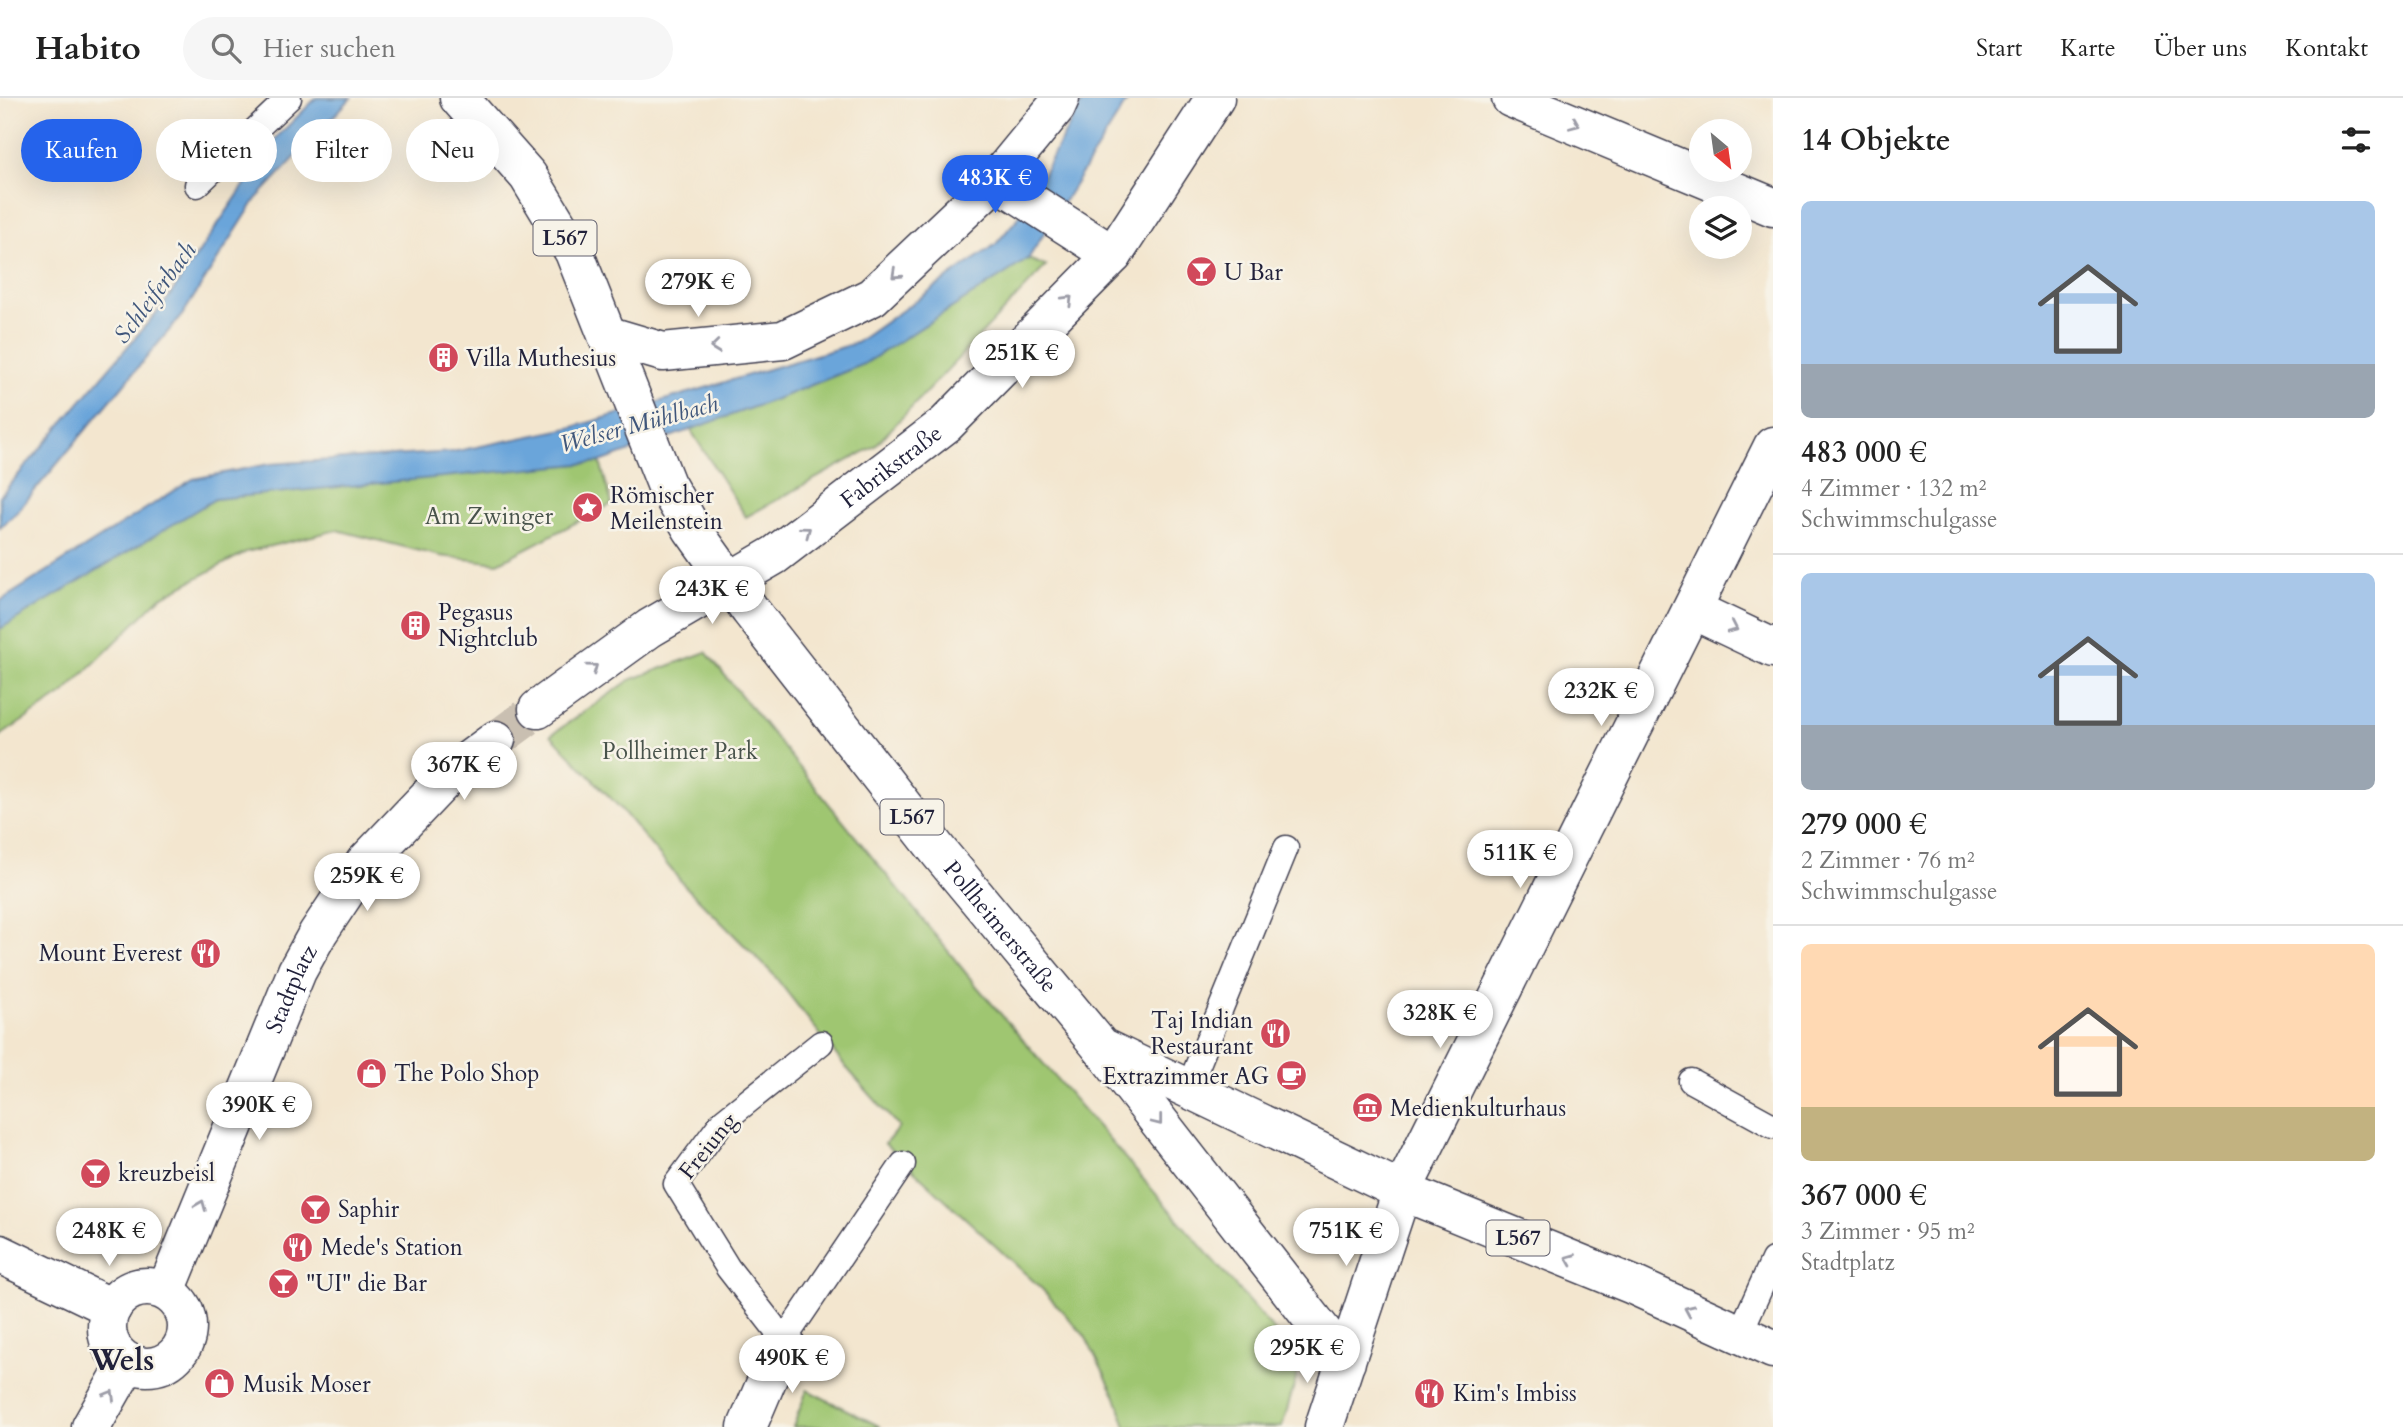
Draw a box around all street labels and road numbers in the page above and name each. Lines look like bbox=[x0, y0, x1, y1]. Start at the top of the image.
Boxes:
road number: L567 bbox=[534, 220, 596, 256]
street label: Fabrikstraße bbox=[834, 417, 948, 515]
road number: L567 bbox=[880, 800, 944, 834]
street label: Pollheimerstraße bbox=[937, 854, 1065, 999]
street label: Stadtplatz bbox=[258, 939, 324, 1038]
street label: Freiung bbox=[672, 1106, 744, 1186]
road number: L567 bbox=[1486, 1220, 1550, 1256]

